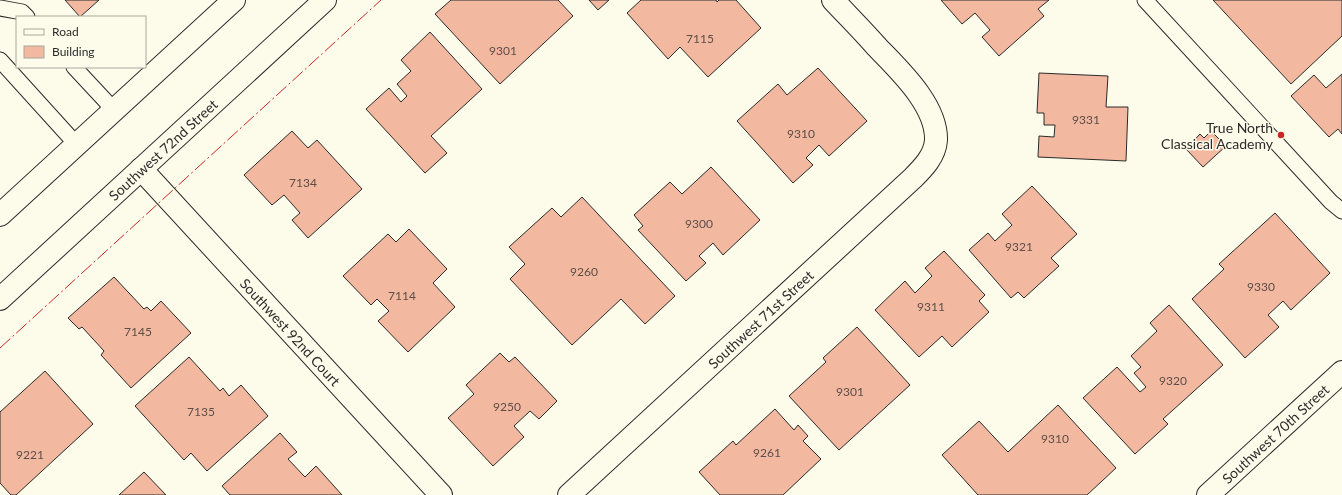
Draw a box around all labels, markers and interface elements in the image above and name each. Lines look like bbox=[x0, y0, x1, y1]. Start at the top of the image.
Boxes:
legend bbox=[16, 16, 146, 68]
text: Road bbox=[52, 24, 79, 39]
house number: 7115 bbox=[686, 31, 714, 46]
house number: 9301 bbox=[489, 43, 517, 58]
text: Building bbox=[52, 44, 95, 59]
street label: Southwest 72nd Street bbox=[105, 95, 220, 204]
house number: 9331 bbox=[1072, 112, 1100, 127]
place label: True North Classical Academy bbox=[1161, 119, 1274, 152]
house number: 9310 bbox=[787, 126, 815, 141]
marker: True North Classical Academy bbox=[1276, 130, 1286, 140]
house number: 7134 bbox=[289, 175, 317, 190]
house number: 9300 bbox=[685, 216, 713, 231]
house number: 9321 bbox=[1005, 239, 1033, 254]
house number: 9260 bbox=[570, 264, 598, 279]
street label: Southwest 71st Street bbox=[704, 266, 816, 371]
street label: Southwest 92nd Court bbox=[237, 274, 344, 389]
house number: 9330 bbox=[1247, 279, 1275, 294]
house number: 7114 bbox=[388, 288, 416, 303]
house number: 9311 bbox=[917, 299, 945, 314]
house number: 7145 bbox=[124, 324, 152, 339]
house number: 9320 bbox=[1159, 373, 1187, 388]
street label: Southwest 70th Street bbox=[1218, 380, 1332, 487]
house number: 9301 bbox=[836, 384, 864, 399]
house number: 9250 bbox=[493, 399, 521, 414]
house number: 7135 bbox=[187, 404, 215, 419]
house number: 9310 bbox=[1041, 431, 1069, 446]
house number: 9261 bbox=[753, 445, 781, 460]
house number: 9221 bbox=[16, 447, 44, 462]

